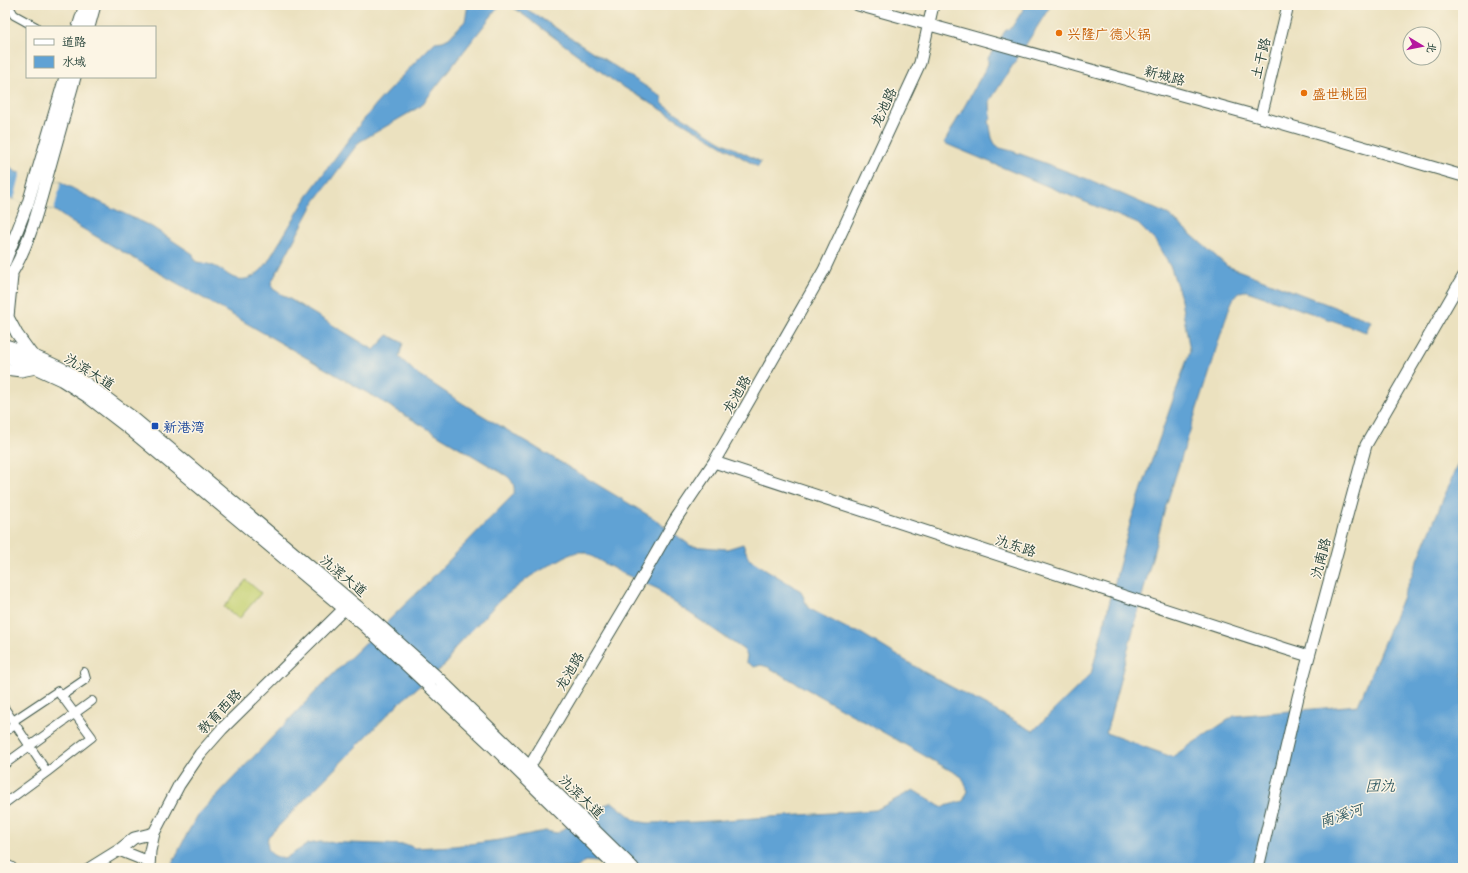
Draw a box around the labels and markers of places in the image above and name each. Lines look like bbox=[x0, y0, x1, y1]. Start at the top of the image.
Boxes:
place label: 兴隆广德火锅 bbox=[1067, 24, 1151, 43]
marker: 兴隆广德火锅 bbox=[1054, 28, 1064, 38]
place label: 盛世桃园 bbox=[1312, 84, 1368, 103]
marker: 盛世桃园 bbox=[1299, 88, 1309, 98]
place label: 新港湾 bbox=[163, 417, 205, 436]
marker: 新港湾 bbox=[150, 421, 160, 431]

